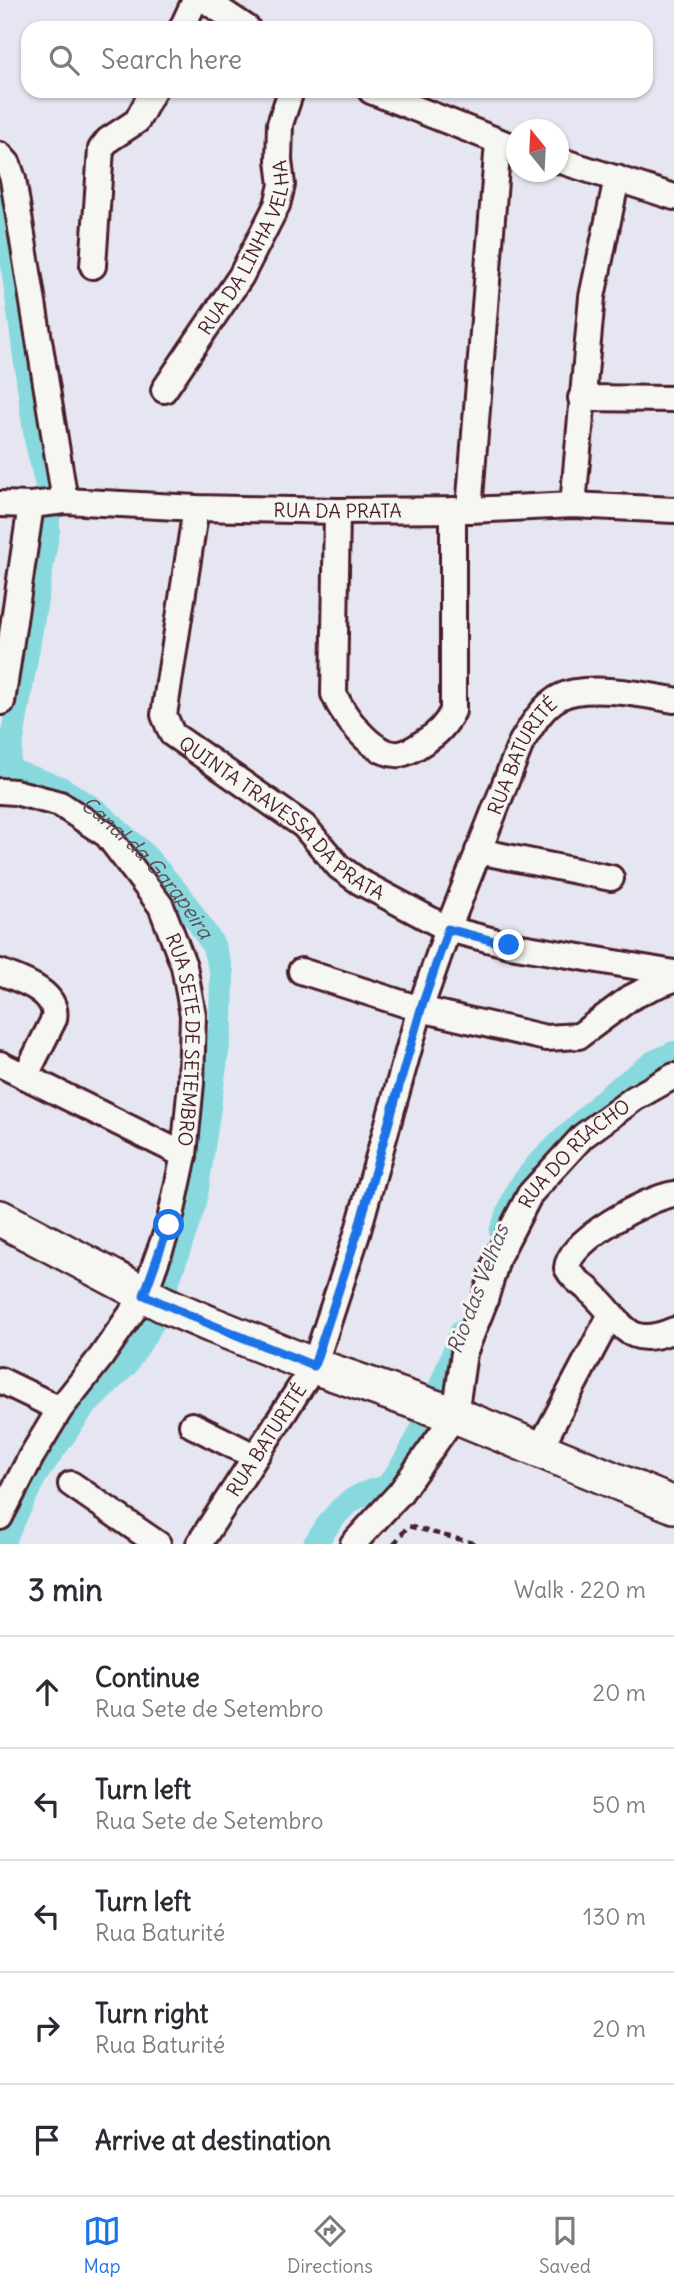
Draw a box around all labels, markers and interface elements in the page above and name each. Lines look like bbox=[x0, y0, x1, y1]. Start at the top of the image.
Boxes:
search box bbox=[21, 21, 653, 98]
icon: search bbox=[45, 41, 83, 79]
text: Search here bbox=[101, 43, 242, 76]
north arrow bbox=[506, 119, 569, 182]
street label: RUA DA LINHA VELHA bbox=[193, 159, 294, 339]
street label: RUA DA PRATA bbox=[273, 498, 402, 523]
street label: RUA BATURITÉ bbox=[482, 691, 562, 818]
street label: QUINTA TRAVESSA DA PRATA bbox=[174, 731, 389, 905]
water label: Canal da Garapeira bbox=[76, 790, 220, 945]
route end bbox=[493, 929, 524, 960]
street label: RUA SETE DE SETEMBRO bbox=[161, 930, 205, 1148]
street label: RUA DO RIACHO bbox=[513, 1094, 635, 1212]
route start bbox=[153, 1209, 184, 1240]
water label: Rio das Velhas bbox=[441, 1219, 515, 1357]
street label: RUA BATURITÉ bbox=[221, 1379, 312, 1501]
text: 3 min bbox=[28, 1571, 103, 1609]
text: Walk · 220 m bbox=[514, 1575, 646, 1604]
text: Continue bbox=[95, 1661, 200, 1694]
icon: ahead bbox=[28, 1673, 66, 1711]
text: 20 m bbox=[593, 1678, 646, 1707]
text: Rua Sete de Setembro bbox=[95, 1694, 323, 1723]
text: Turn left bbox=[95, 1773, 191, 1806]
icon: left bbox=[28, 1785, 66, 1823]
text: 50 m bbox=[592, 1790, 646, 1819]
text: Rua Sete de Setembro bbox=[95, 1806, 323, 1835]
text: Turn left bbox=[95, 1885, 191, 1918]
icon: left bbox=[28, 1897, 66, 1935]
text: 130 m bbox=[583, 1902, 646, 1931]
text: Rua Baturité bbox=[95, 1918, 225, 1947]
text: Turn right bbox=[95, 1997, 208, 2030]
icon: right bbox=[28, 2009, 66, 2047]
text: 20 m bbox=[593, 2014, 646, 2043]
text: Rua Baturité bbox=[95, 2030, 225, 2059]
icon: arrive bbox=[28, 2121, 66, 2159]
text: Arrive at destination bbox=[95, 2124, 331, 2157]
tab: Map bbox=[83, 2212, 121, 2278]
tab: Directions bbox=[287, 2212, 373, 2278]
tab: Saved bbox=[539, 2212, 591, 2278]

